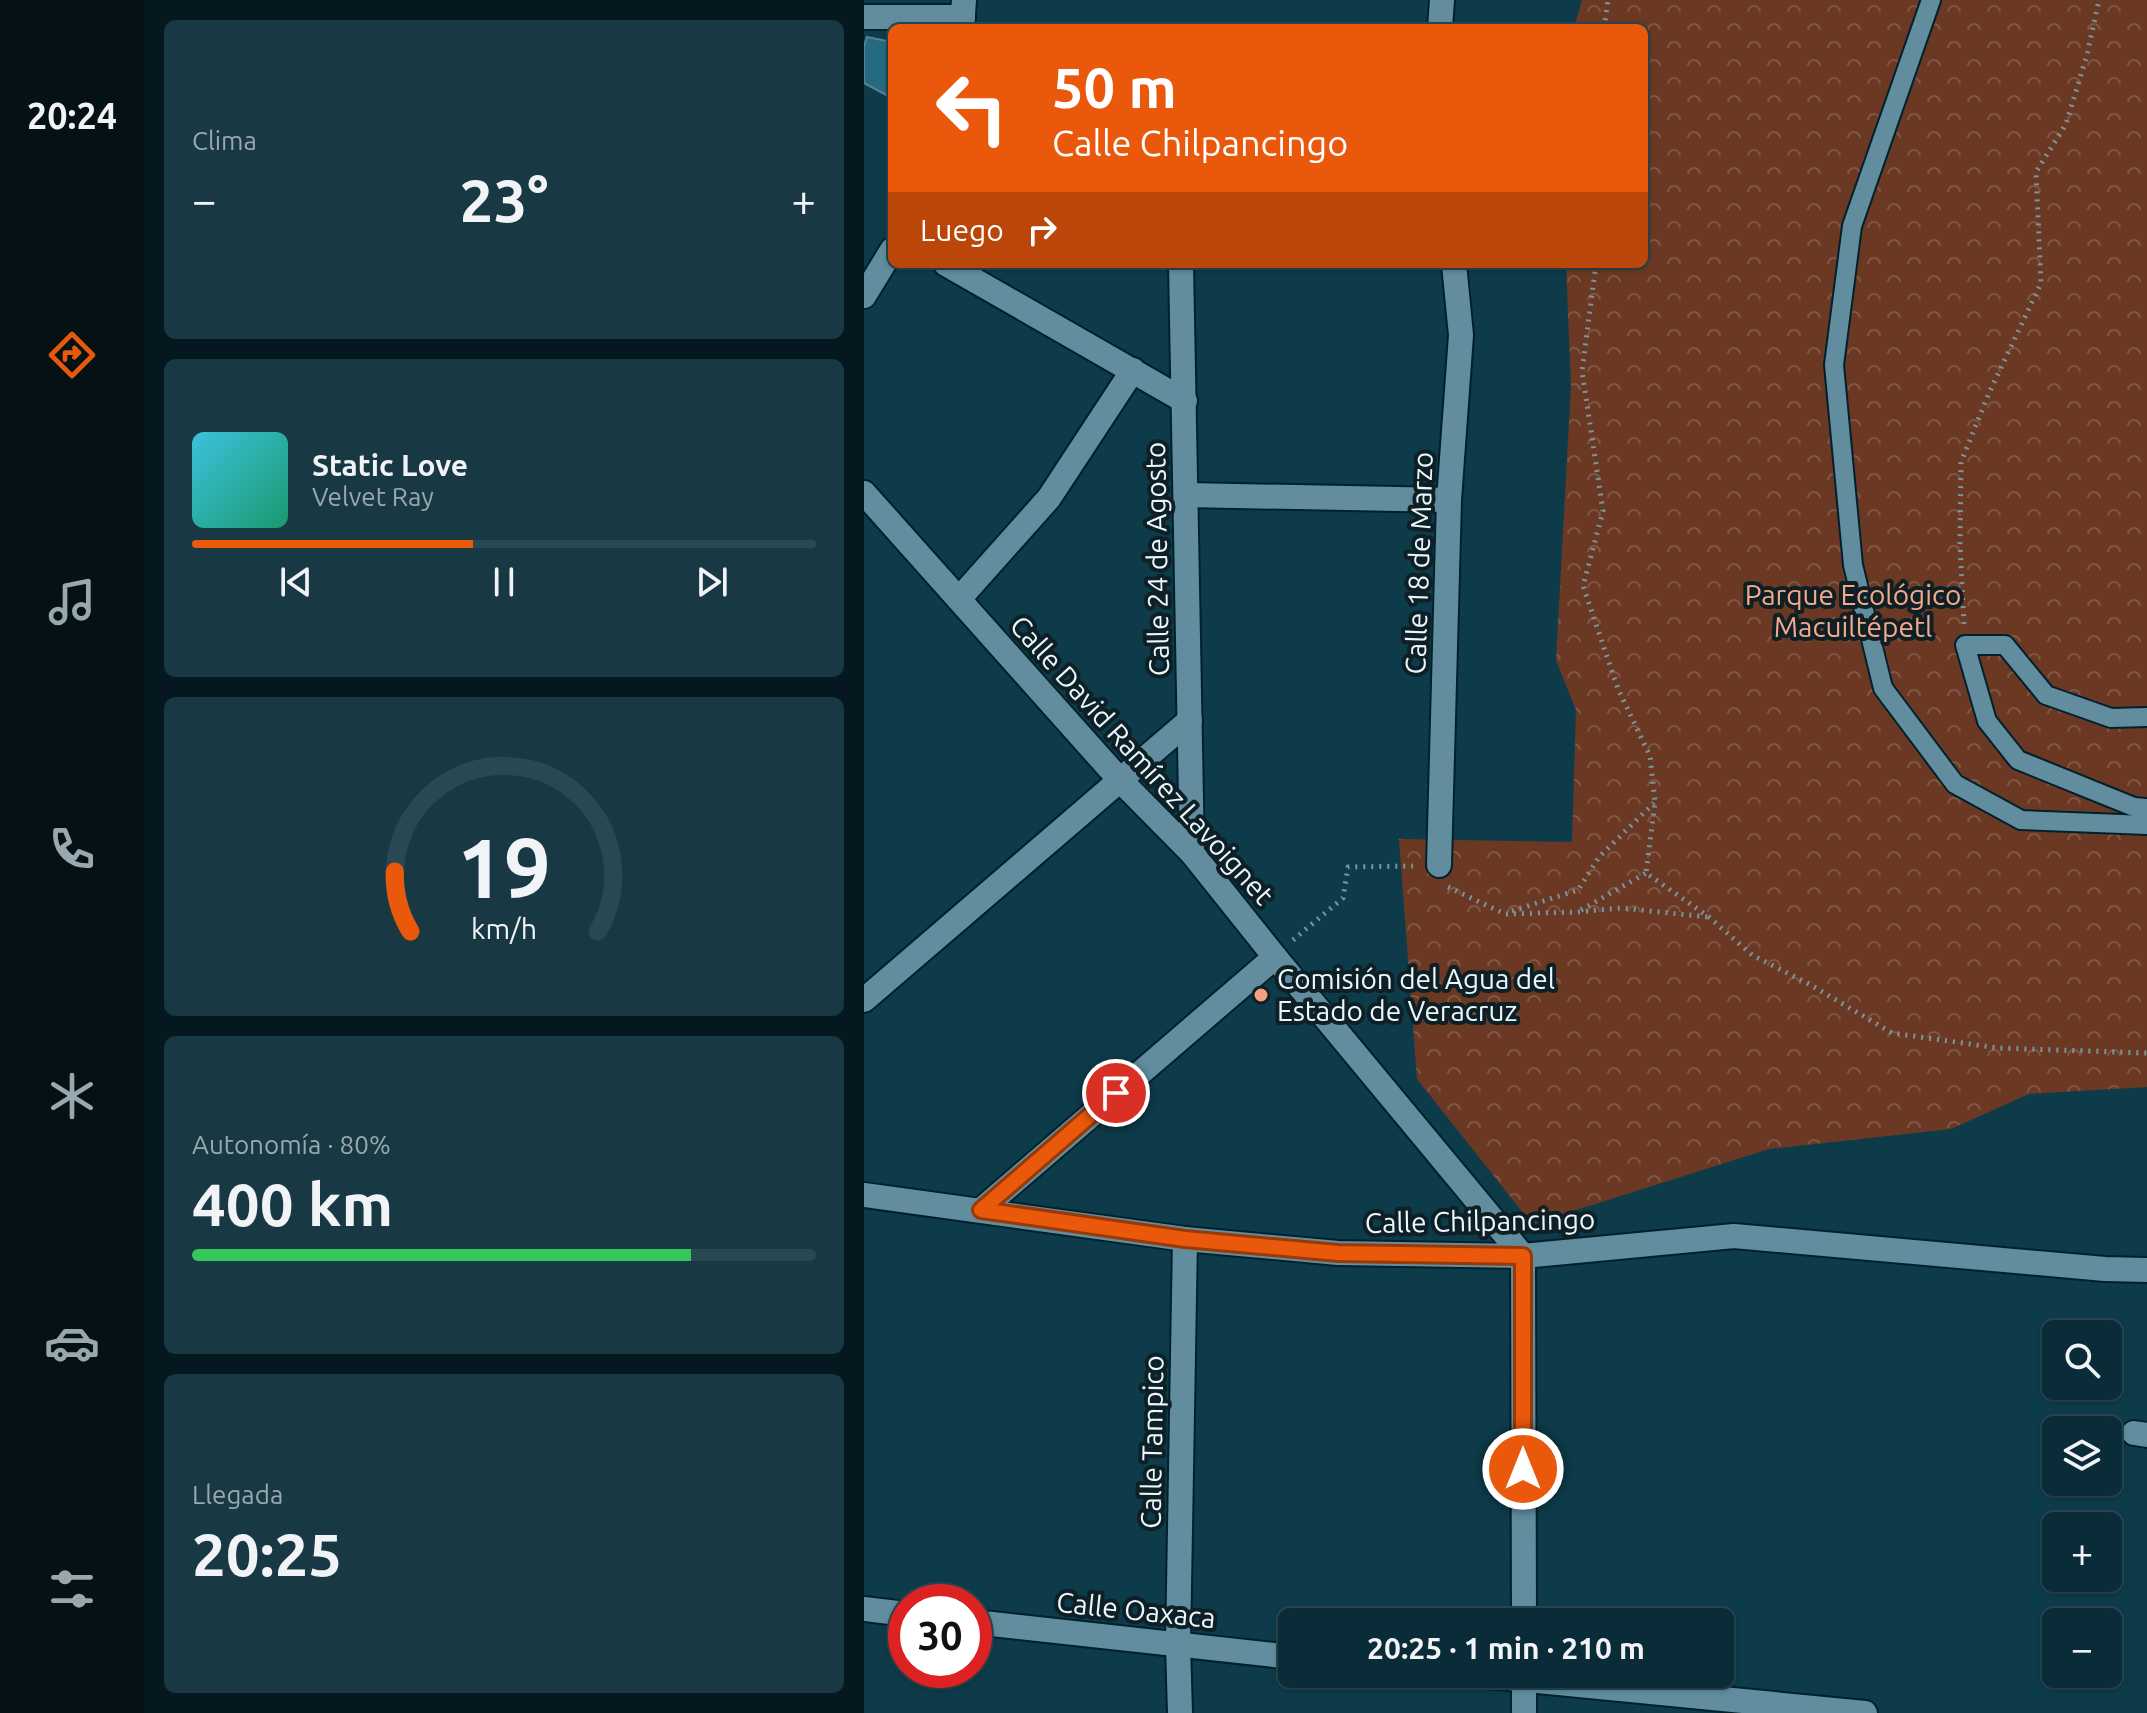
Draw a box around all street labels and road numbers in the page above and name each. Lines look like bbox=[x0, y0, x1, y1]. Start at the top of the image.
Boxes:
street label: Calle 24 de Agosto bbox=[1139, 441, 1174, 677]
street label: Calle 18 de Marzo bbox=[1399, 451, 1438, 675]
street label: Calle David Ramírez Lavoignet bbox=[1005, 609, 1280, 910]
street label: Calle Chilpancingo bbox=[1364, 1203, 1595, 1238]
street label: Calle Tampico bbox=[1134, 1355, 1169, 1529]
street label: Calle Oaxaca bbox=[1055, 1586, 1217, 1633]

